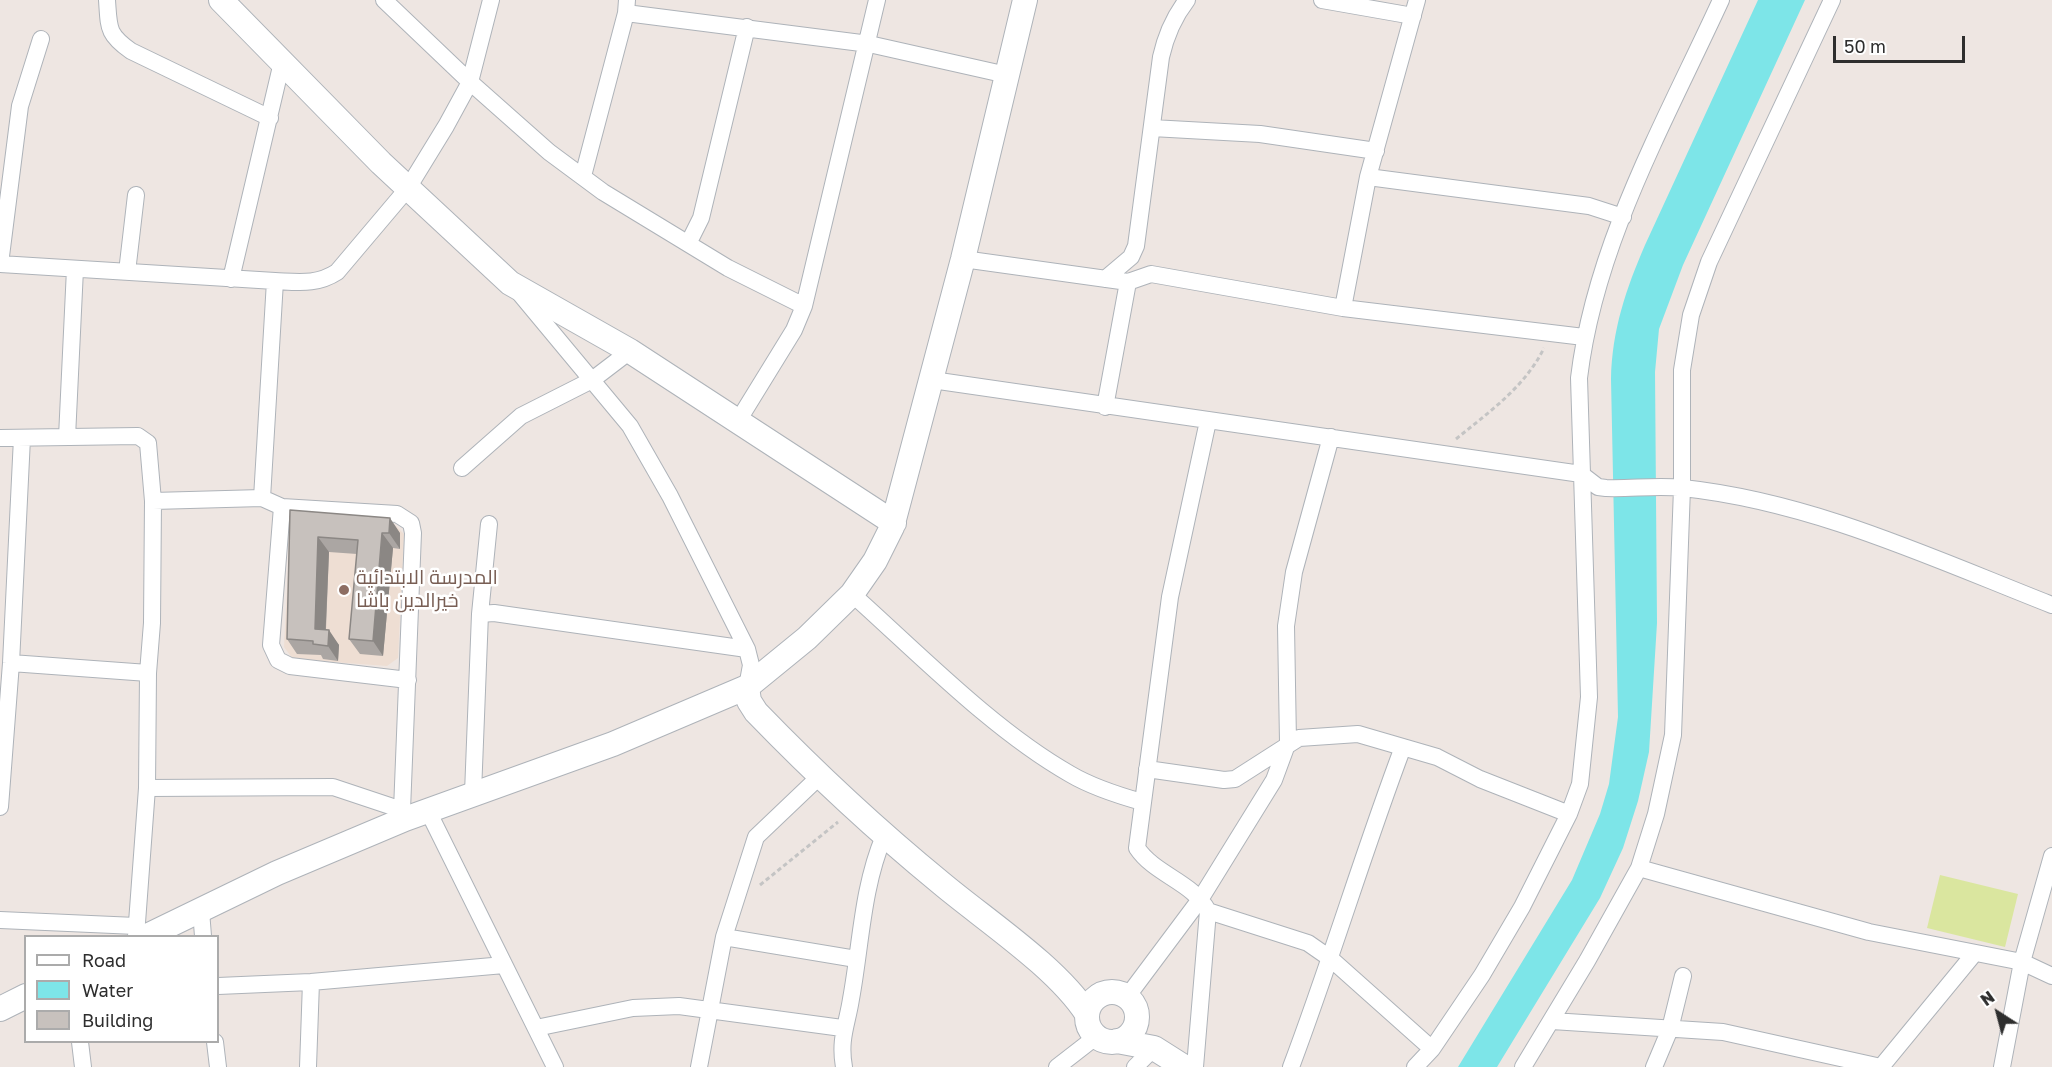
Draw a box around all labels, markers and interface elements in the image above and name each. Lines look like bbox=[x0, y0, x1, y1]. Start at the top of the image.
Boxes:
scale bar bbox=[1836, 24, 1968, 62]
text: 50 m bbox=[1844, 35, 1886, 57]
place label: المدرسة الابتدائية خيرالدين باشا bbox=[356, 566, 498, 613]
marker: المدرسة الابتدائية خيرالدين باشا bbox=[337, 583, 351, 597]
legend bbox=[24, 935, 219, 1043]
text: Road bbox=[82, 949, 126, 971]
text: Water bbox=[82, 979, 133, 1001]
north arrow bbox=[1968, 983, 2028, 1043]
text: N bbox=[1977, 987, 1998, 1010]
text: Building bbox=[82, 1009, 153, 1031]

